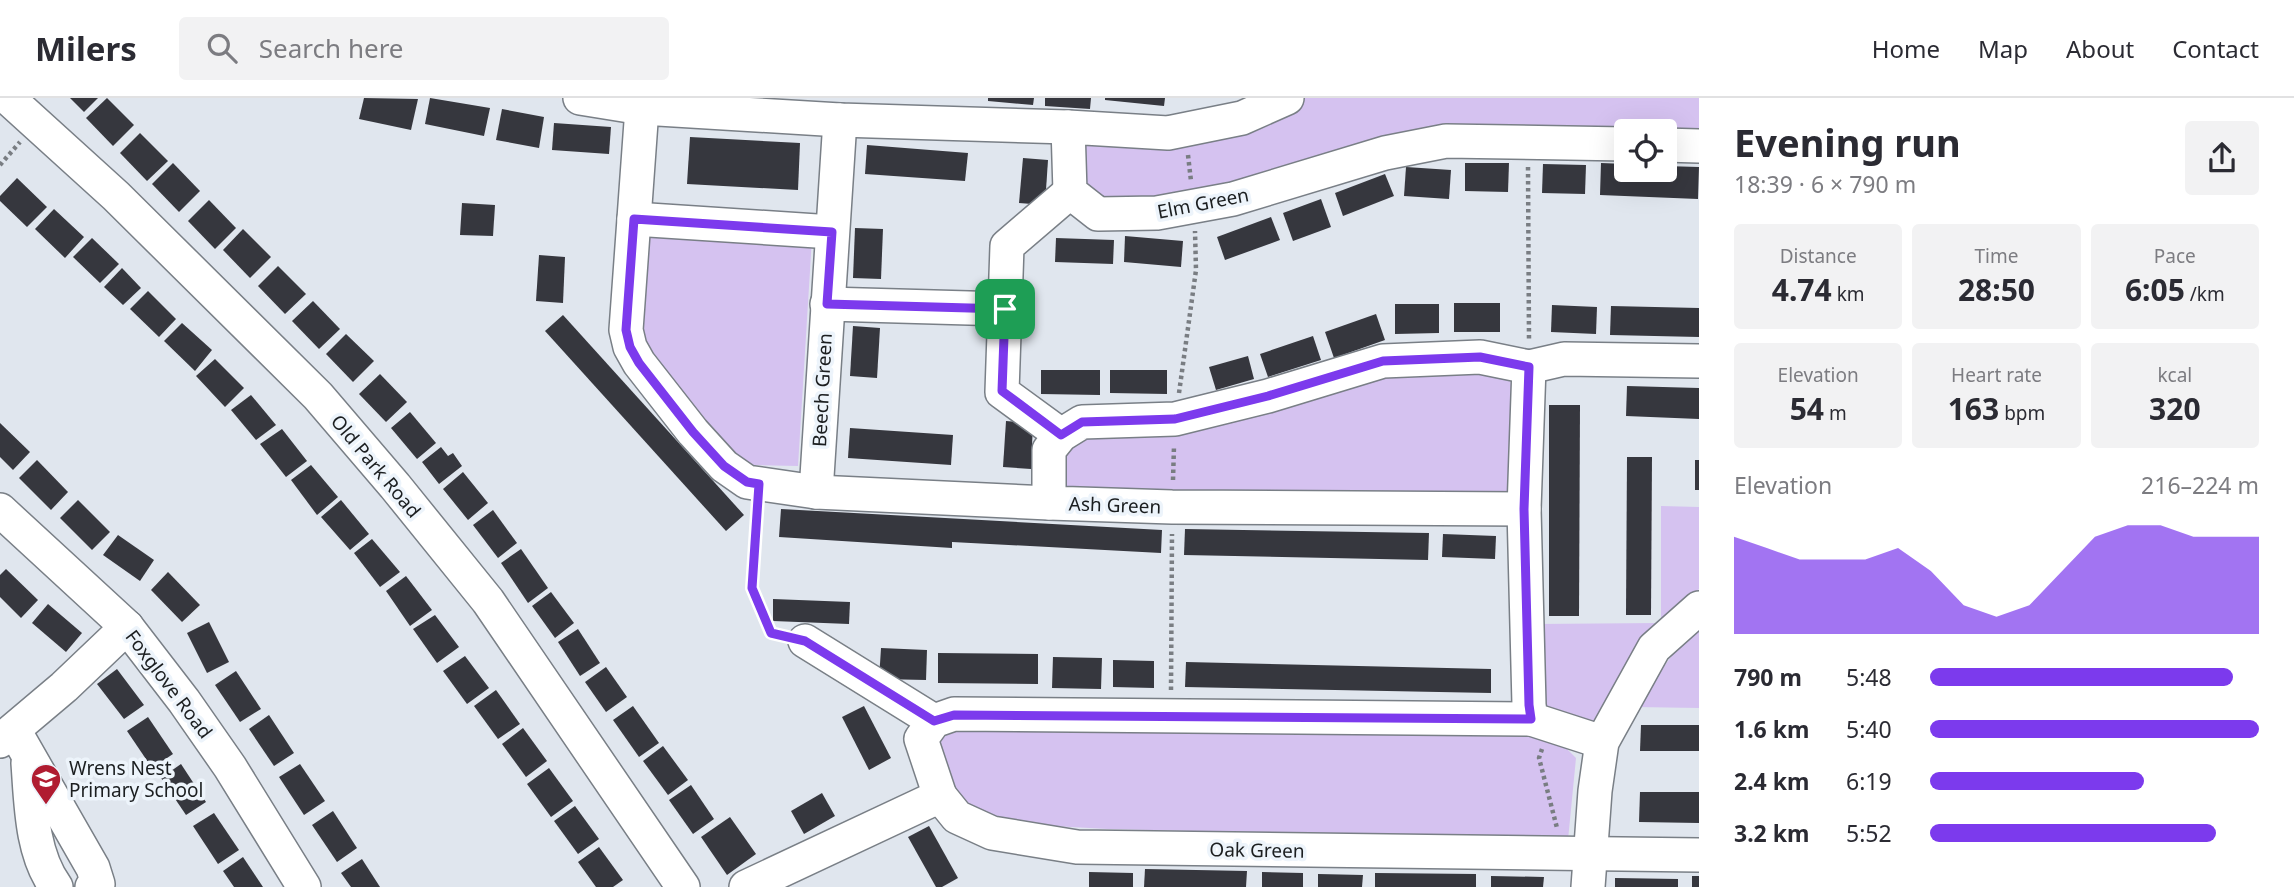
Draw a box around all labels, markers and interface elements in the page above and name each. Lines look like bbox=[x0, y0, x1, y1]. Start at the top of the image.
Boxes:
search box bbox=[179, 17, 669, 80]
text: Milers bbox=[35, 26, 137, 71]
icon: search bbox=[203, 29, 241, 67]
text: Search here bbox=[259, 30, 404, 66]
text: Home bbox=[1872, 32, 1940, 65]
text: Map bbox=[1978, 32, 2028, 65]
text: About bbox=[2066, 32, 2134, 65]
text: Contact bbox=[2172, 32, 2259, 65]
text: Evening run bbox=[1734, 116, 1961, 168]
map controls bbox=[1614, 119, 1677, 182]
button: locate bbox=[1614, 119, 1677, 182]
button: share bbox=[2185, 121, 2259, 195]
text: 18:39 · 6 × 790 m bbox=[1734, 168, 1916, 200]
street label: Elm Green bbox=[1155, 181, 1251, 225]
text: Distance bbox=[1780, 243, 1857, 269]
text: Time bbox=[1975, 243, 2018, 269]
text: Pace bbox=[2154, 243, 2196, 269]
text: 4.74 bbox=[1772, 269, 1832, 310]
text: 28:50 bbox=[1958, 269, 2035, 310]
text: 6:05 bbox=[2125, 269, 2185, 310]
pin bbox=[975, 279, 1035, 339]
text: km bbox=[1832, 281, 1865, 307]
text: /km bbox=[2185, 281, 2225, 307]
icon: arrive bbox=[986, 290, 1024, 328]
street label: Beech Green bbox=[806, 332, 838, 448]
text: Elevation bbox=[1778, 362, 1859, 388]
text: Heart rate bbox=[1951, 362, 2042, 388]
text: kcal bbox=[2157, 362, 2192, 388]
text: 54 bbox=[1790, 388, 1824, 429]
text: 163 bbox=[1948, 388, 1999, 429]
text: 320 bbox=[2149, 388, 2201, 429]
text: m bbox=[1824, 400, 1847, 426]
text: bpm bbox=[1999, 400, 2045, 426]
street label: Old Park Road bbox=[325, 409, 427, 523]
text: Elevation bbox=[1734, 469, 1832, 501]
text: 216–224 m bbox=[2141, 469, 2259, 501]
street label: Ash Green bbox=[1068, 490, 1162, 520]
street label: Foxglove Road bbox=[120, 624, 218, 744]
text: 790 m bbox=[1734, 661, 1802, 693]
text: 5:48 bbox=[1846, 661, 1892, 693]
text: 1.6 km bbox=[1734, 713, 1809, 745]
text: 5:40 bbox=[1846, 713, 1892, 745]
place label: Wrens Nest Primary School bbox=[69, 755, 203, 803]
school or university icon: Wrens Nest Primary School bbox=[29, 762, 63, 806]
text: 2.4 km bbox=[1734, 765, 1809, 797]
text: 6:19 bbox=[1846, 765, 1892, 797]
text: 3.2 km bbox=[1734, 817, 1809, 849]
text: 5:52 bbox=[1846, 817, 1892, 849]
street label: Oak Green bbox=[1209, 836, 1305, 864]

